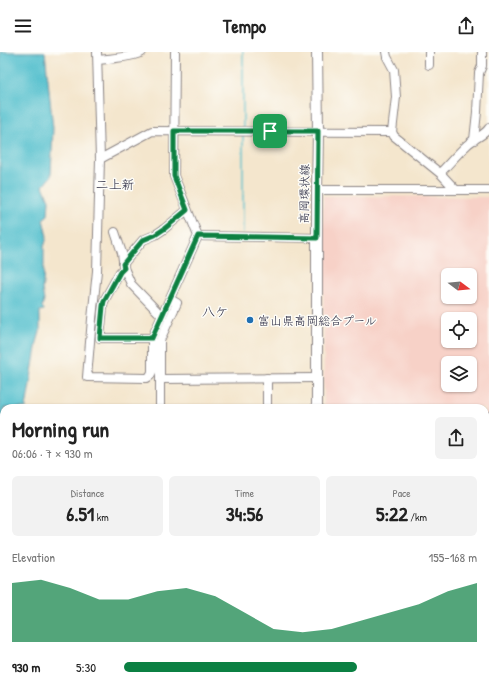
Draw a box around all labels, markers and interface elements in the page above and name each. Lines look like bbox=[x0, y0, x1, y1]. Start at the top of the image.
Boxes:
text: Tempo bbox=[223, 14, 266, 39]
icon: menu bbox=[12, 15, 34, 37]
icon: share bbox=[455, 15, 477, 37]
pin bbox=[253, 114, 287, 148]
icon: arrive bbox=[259, 120, 281, 142]
street label: 高岡環状線 bbox=[295, 164, 313, 224]
district label: 二上新 bbox=[95, 175, 135, 193]
north arrow bbox=[441, 268, 477, 304]
map controls bbox=[441, 268, 477, 392]
district label: 八ケ bbox=[202, 302, 228, 320]
place label: 富山県高岡総合プール bbox=[258, 312, 377, 329]
button: locate bbox=[441, 312, 477, 348]
marker: 富山県高岡総合プール bbox=[245, 315, 255, 325]
button: layers bbox=[441, 356, 477, 392]
text: Morning run bbox=[12, 414, 109, 444]
button: share bbox=[435, 417, 477, 459]
text: 06:06 · 7 × 930 m bbox=[12, 444, 93, 462]
text: Distance bbox=[71, 486, 104, 500]
text: Time bbox=[235, 486, 254, 500]
text: Pace bbox=[392, 486, 411, 500]
text: 6.51 bbox=[66, 500, 94, 527]
text: 34:56 bbox=[226, 500, 263, 527]
text: 5:22 bbox=[376, 500, 408, 527]
text: km bbox=[94, 510, 109, 524]
text: /km bbox=[408, 510, 427, 524]
text: Elevation bbox=[12, 548, 55, 566]
text: 155–168 m bbox=[428, 548, 477, 566]
text: 930 m bbox=[12, 658, 40, 676]
text: 5:30 bbox=[76, 658, 96, 676]

